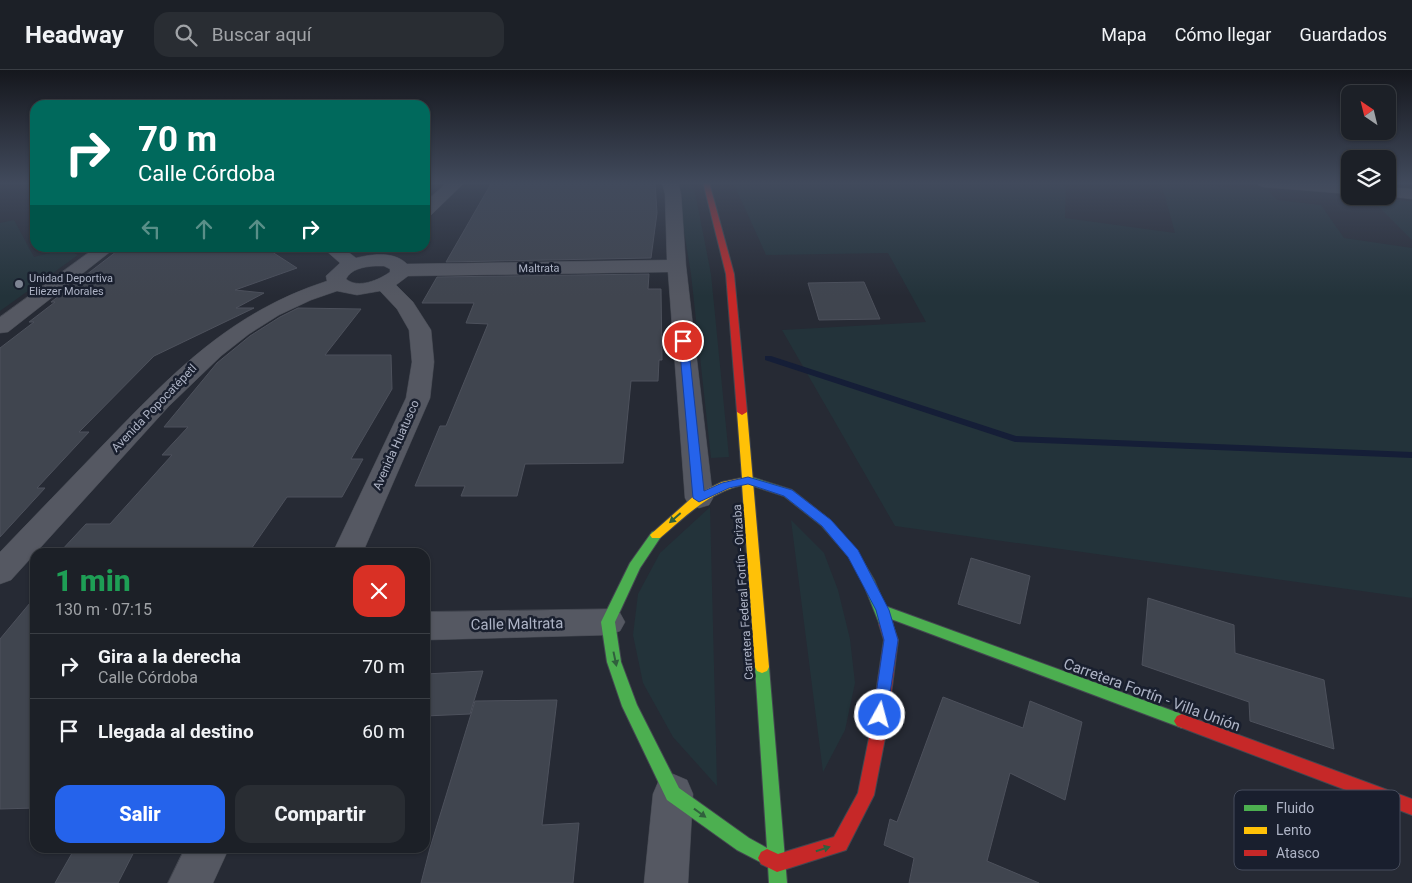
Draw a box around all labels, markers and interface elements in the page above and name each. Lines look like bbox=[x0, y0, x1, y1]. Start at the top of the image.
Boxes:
search box bbox=[154, 12, 504, 57]
text: Headway bbox=[25, 21, 124, 49]
icon: search bbox=[172, 21, 200, 49]
text: Buscar aquí bbox=[212, 23, 312, 46]
text: Mapa bbox=[1101, 24, 1147, 45]
text: Cómo llegar bbox=[1175, 24, 1271, 45]
text: Guardados bbox=[1299, 24, 1387, 45]
north arrow bbox=[1341, 85, 1396, 140]
map controls bbox=[1341, 85, 1396, 205]
text: 70 m bbox=[138, 119, 217, 160]
icon: right bbox=[55, 120, 120, 185]
button: layers bbox=[1341, 150, 1396, 205]
text: Calle Córdoba bbox=[138, 161, 276, 186]
icon: left bbox=[137, 215, 165, 243]
icon: ahead bbox=[190, 215, 218, 243]
icon: ahead bbox=[243, 215, 271, 243]
icon: right bbox=[296, 215, 324, 243]
street label: Maltrata bbox=[518, 262, 560, 275]
place label: Unidad Deportiva Eliezer Morales bbox=[29, 272, 113, 298]
marker: Unidad Deportiva Eliezer Morales bbox=[13, 278, 25, 290]
pin bbox=[662, 320, 704, 362]
icon: arrive bbox=[669, 327, 697, 355]
street label: Avenida Popocatépetl bbox=[109, 361, 199, 455]
street label: Avenida Huatusco bbox=[370, 398, 422, 492]
street label: Carretera Federal Fortín - Orizaba bbox=[730, 504, 756, 680]
one-way arrow bbox=[670, 512, 682, 524]
text: 1 min bbox=[55, 563, 131, 598]
button: close bbox=[353, 565, 405, 617]
text: 130 m · 07:15 bbox=[55, 600, 152, 619]
street label: Calle Maltrata bbox=[470, 614, 564, 634]
text: Gira a la derecha bbox=[98, 645, 241, 668]
one-way arrow bbox=[611, 651, 619, 667]
icon: right bbox=[55, 652, 83, 680]
text: 70 m bbox=[362, 655, 405, 678]
street label: Carretera Fortín - Villa Unión bbox=[1061, 655, 1243, 735]
text: Calle Córdoba bbox=[98, 668, 198, 687]
position arrow bbox=[853, 688, 905, 740]
icon: arrive bbox=[55, 717, 83, 745]
text: Llegada al destino bbox=[98, 720, 254, 743]
text: 60 m bbox=[362, 720, 405, 743]
button: Salir bbox=[55, 785, 225, 843]
button: Compartir bbox=[235, 785, 405, 843]
legend bbox=[1234, 790, 1400, 870]
text: Fluido bbox=[1276, 800, 1314, 816]
one-way arrow bbox=[693, 807, 706, 818]
text: Lento bbox=[1276, 822, 1311, 838]
one-way arrow bbox=[816, 844, 831, 852]
text: Atasco bbox=[1276, 845, 1320, 861]

